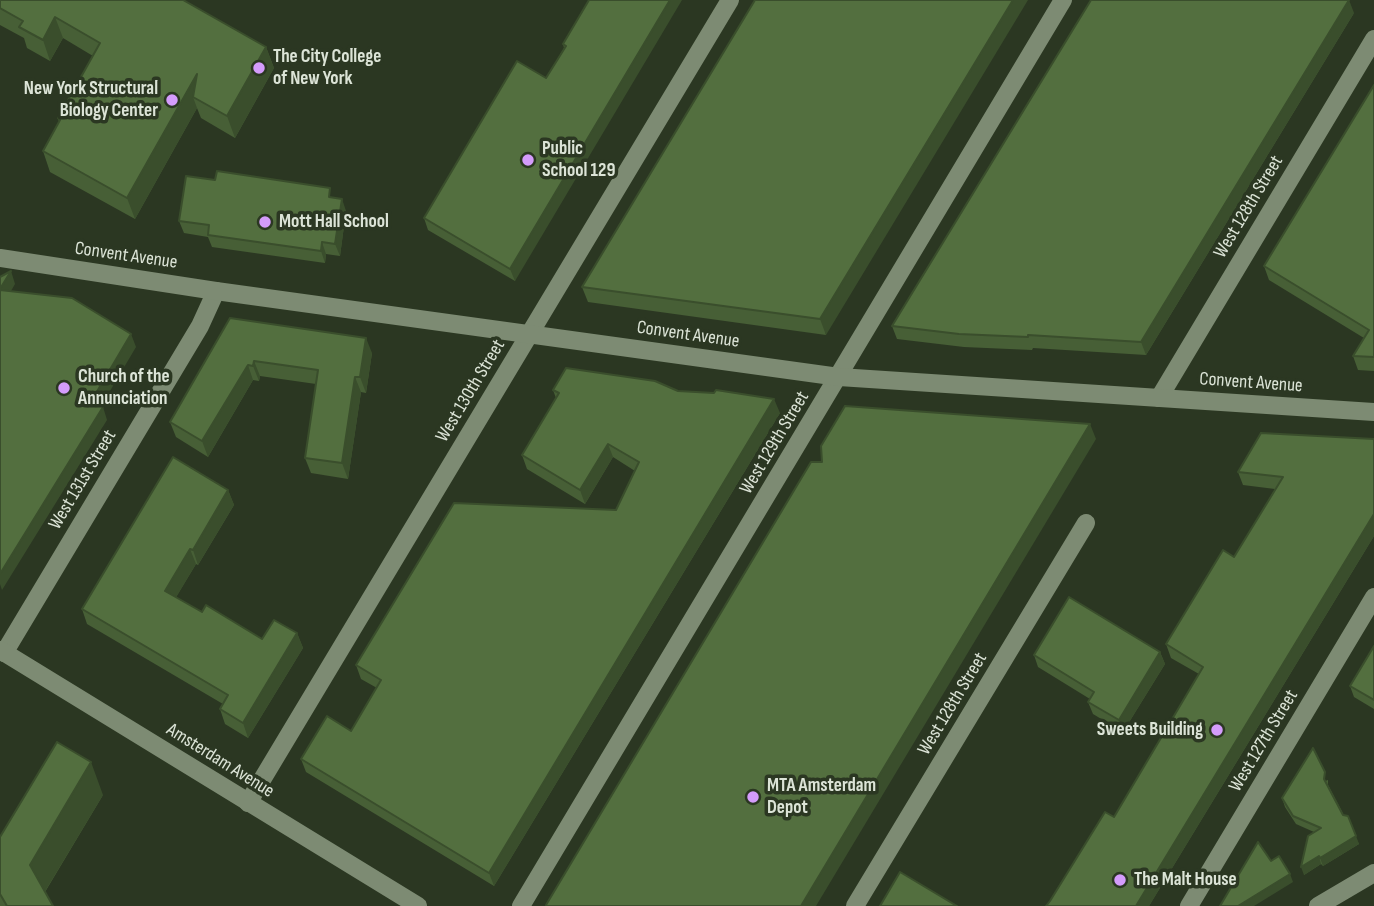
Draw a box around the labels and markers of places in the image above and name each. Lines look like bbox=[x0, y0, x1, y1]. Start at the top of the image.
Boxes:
place label: The City College of New York bbox=[273, 46, 381, 90]
marker: The City College of New York bbox=[251, 60, 267, 76]
place label: New York Structural Biology Center bbox=[24, 78, 158, 122]
marker: New York Structural Biology Center bbox=[164, 92, 180, 108]
place label: Public School 129 bbox=[542, 138, 615, 182]
marker: Public School 129 bbox=[520, 152, 536, 168]
place label: Mott Hall School bbox=[279, 211, 389, 233]
marker: Mott Hall School bbox=[257, 214, 273, 230]
place label: Church of the Annunciation bbox=[78, 366, 170, 410]
marker: Church of the Annunciation bbox=[56, 380, 72, 396]
place label: Sweets Building bbox=[1097, 719, 1203, 741]
marker: Sweets Building bbox=[1209, 722, 1225, 738]
place label: MTA Amsterdam Depot bbox=[767, 775, 876, 819]
marker: MTA Amsterdam Depot bbox=[745, 789, 761, 805]
place label: The Malt House bbox=[1134, 869, 1237, 891]
marker: The Malt House bbox=[1112, 872, 1128, 888]

